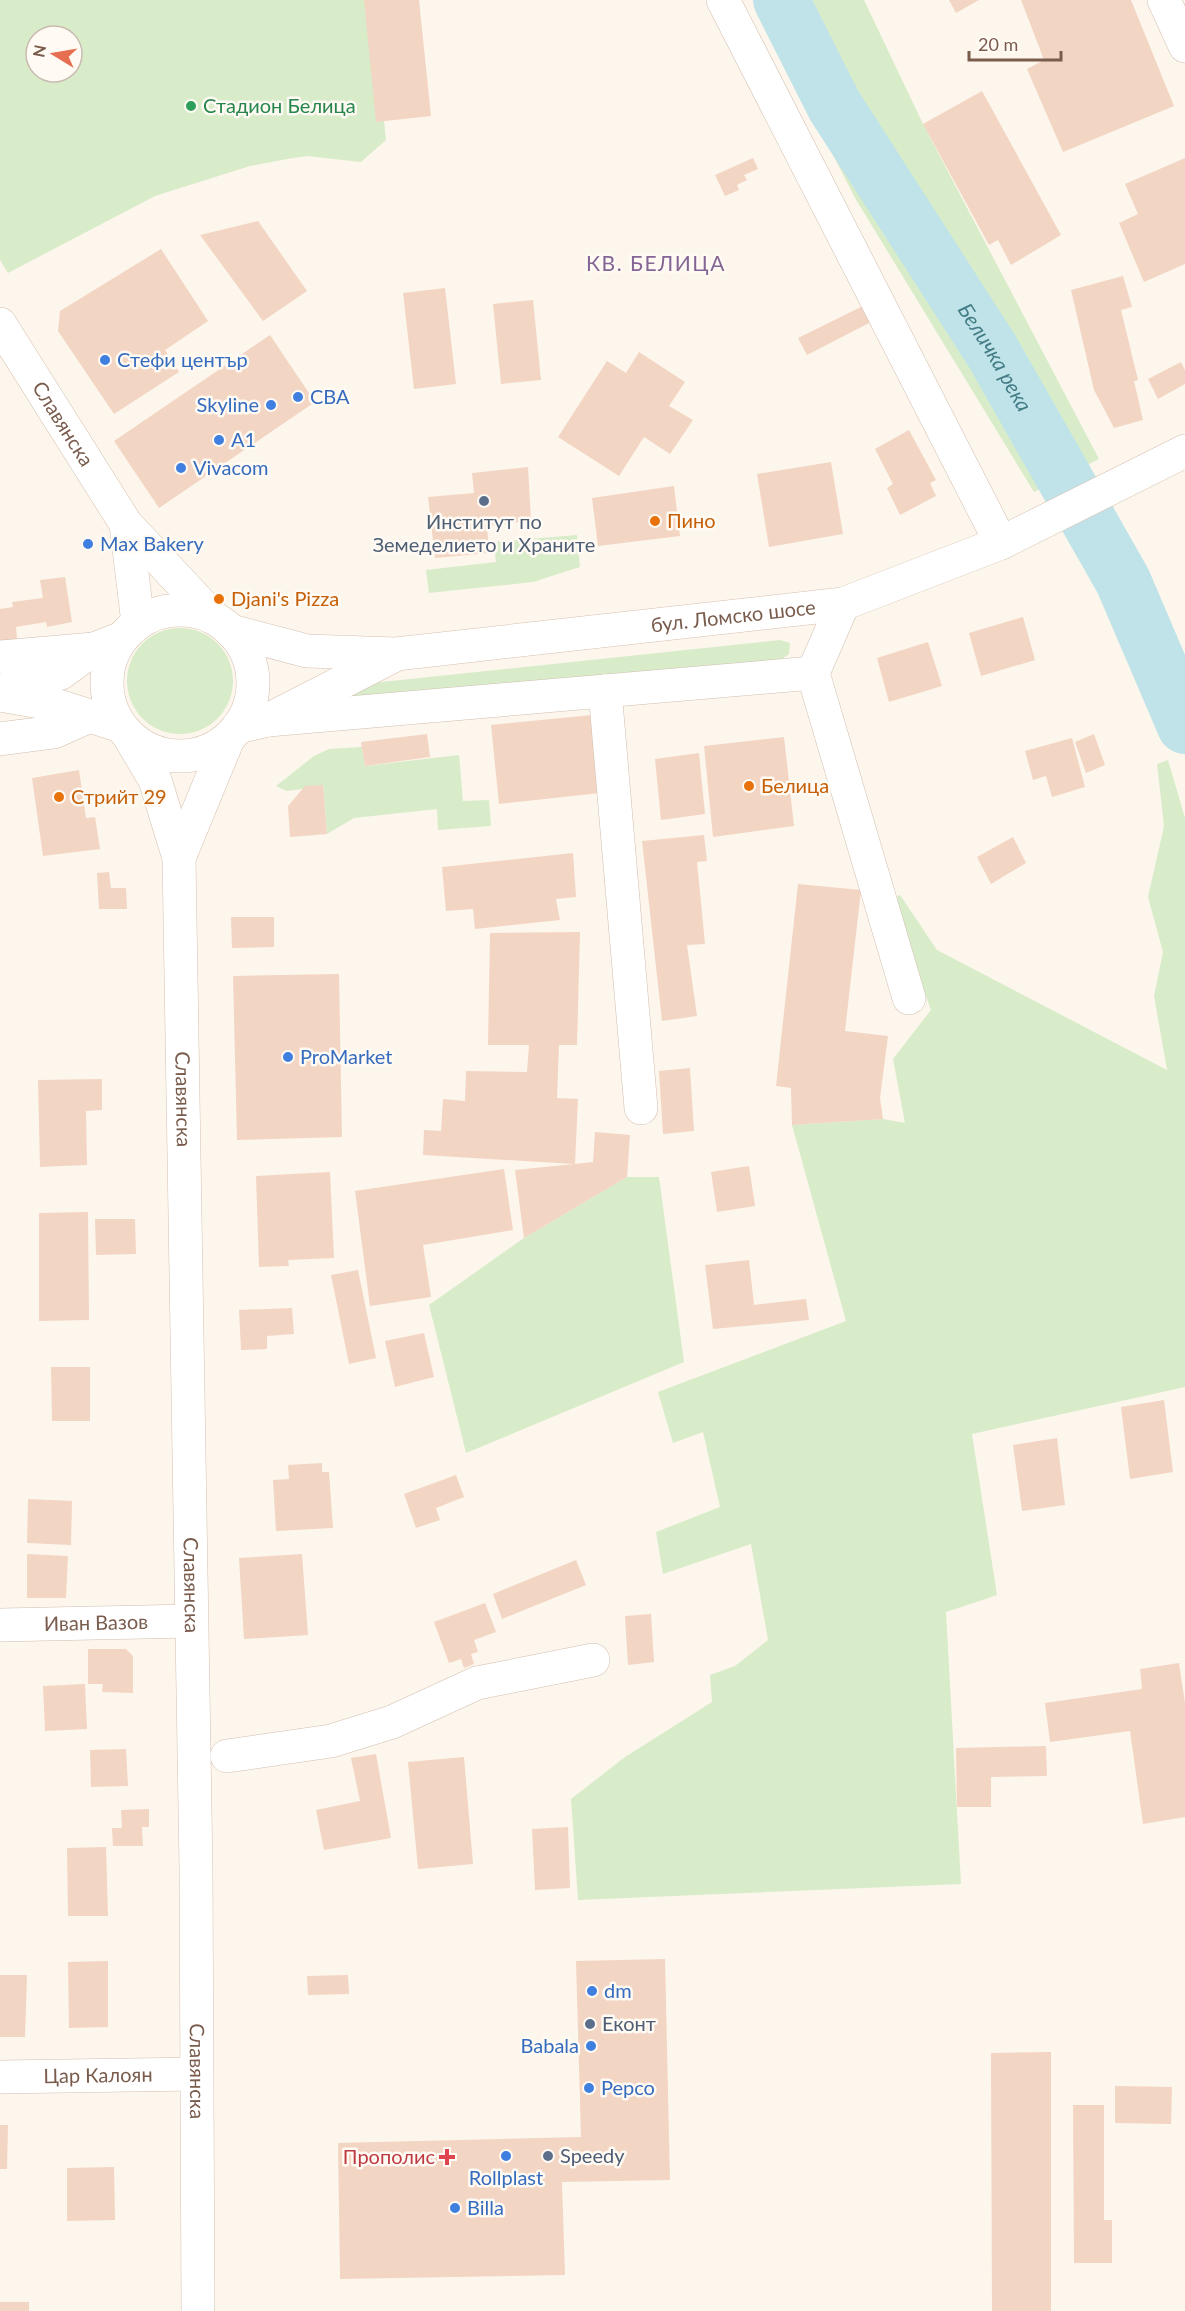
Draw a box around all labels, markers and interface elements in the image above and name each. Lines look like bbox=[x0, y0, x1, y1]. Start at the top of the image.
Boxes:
north arrow bbox=[24, 24, 84, 84]
scale bar bbox=[969, 24, 1060, 62]
text: 20 m bbox=[978, 33, 1018, 55]
text: N bbox=[28, 43, 49, 59]
place label: Стадион Белица bbox=[203, 93, 356, 117]
marker: Стадион Белица bbox=[184, 99, 198, 113]
district label: КВ. БЕЛИЦА bbox=[586, 250, 726, 275]
water label: Беличка река bbox=[954, 298, 1038, 415]
place label: Стефи център bbox=[117, 347, 248, 371]
marker: Стефи център bbox=[98, 353, 112, 367]
street label: Славянска bbox=[28, 376, 99, 470]
place label: CBA bbox=[310, 384, 350, 408]
marker: CBA bbox=[291, 390, 305, 404]
place label: Skyline bbox=[197, 392, 259, 416]
marker: Skyline bbox=[264, 398, 278, 412]
place label: A1 bbox=[231, 427, 256, 451]
marker: A1 bbox=[212, 433, 226, 447]
place label: Vivacom bbox=[193, 455, 269, 479]
marker: Vivacom bbox=[174, 461, 188, 475]
marker: Институт по Земеделието и Храните bbox=[477, 494, 491, 508]
place label: Пино bbox=[667, 508, 716, 532]
place label: Институт по Земеделието и Храните bbox=[373, 509, 595, 556]
marker: Пино bbox=[648, 514, 662, 528]
place label: Max Bakery bbox=[100, 531, 204, 555]
marker: Max Bakery bbox=[81, 537, 95, 551]
place label: Djani's Pizza bbox=[231, 586, 339, 610]
marker: Djani's Pizza bbox=[212, 592, 226, 606]
street label: бул. Ломско шосе bbox=[649, 594, 817, 636]
place label: Белица bbox=[761, 773, 829, 797]
marker: Белица bbox=[742, 779, 756, 793]
place label: Стрийт 29 bbox=[71, 784, 167, 808]
marker: Стрийт 29 bbox=[52, 790, 66, 804]
place label: ProMarket bbox=[300, 1044, 392, 1068]
marker: ProMarket bbox=[281, 1050, 295, 1064]
street label: Славянска bbox=[171, 1051, 197, 1147]
street label: Славянска bbox=[179, 1537, 205, 1633]
street label: Иван Вазов bbox=[44, 1609, 148, 1635]
place label: dm bbox=[604, 1978, 632, 2002]
marker: dm bbox=[585, 1984, 599, 1998]
place label: Еконт bbox=[602, 2011, 656, 2035]
marker: Еконт bbox=[583, 2017, 597, 2031]
street label: Славянска bbox=[186, 2023, 210, 2119]
place label: Babala bbox=[520, 2033, 579, 2057]
marker: Babala bbox=[584, 2039, 598, 2053]
street label: Цар Калоян bbox=[43, 2062, 153, 2087]
place label: Pepco bbox=[601, 2075, 655, 2099]
marker: Pepco bbox=[582, 2081, 596, 2095]
place label: Speedy bbox=[560, 2143, 625, 2167]
place label: Прополис bbox=[343, 2144, 435, 2168]
marker: Rollplast bbox=[499, 2149, 513, 2163]
marker: Speedy bbox=[541, 2149, 555, 2163]
marker: Прополис bbox=[440, 2150, 454, 2164]
place label: Rollplast bbox=[469, 2165, 543, 2189]
place label: Billa bbox=[467, 2195, 504, 2219]
marker: Billa bbox=[448, 2201, 462, 2215]

